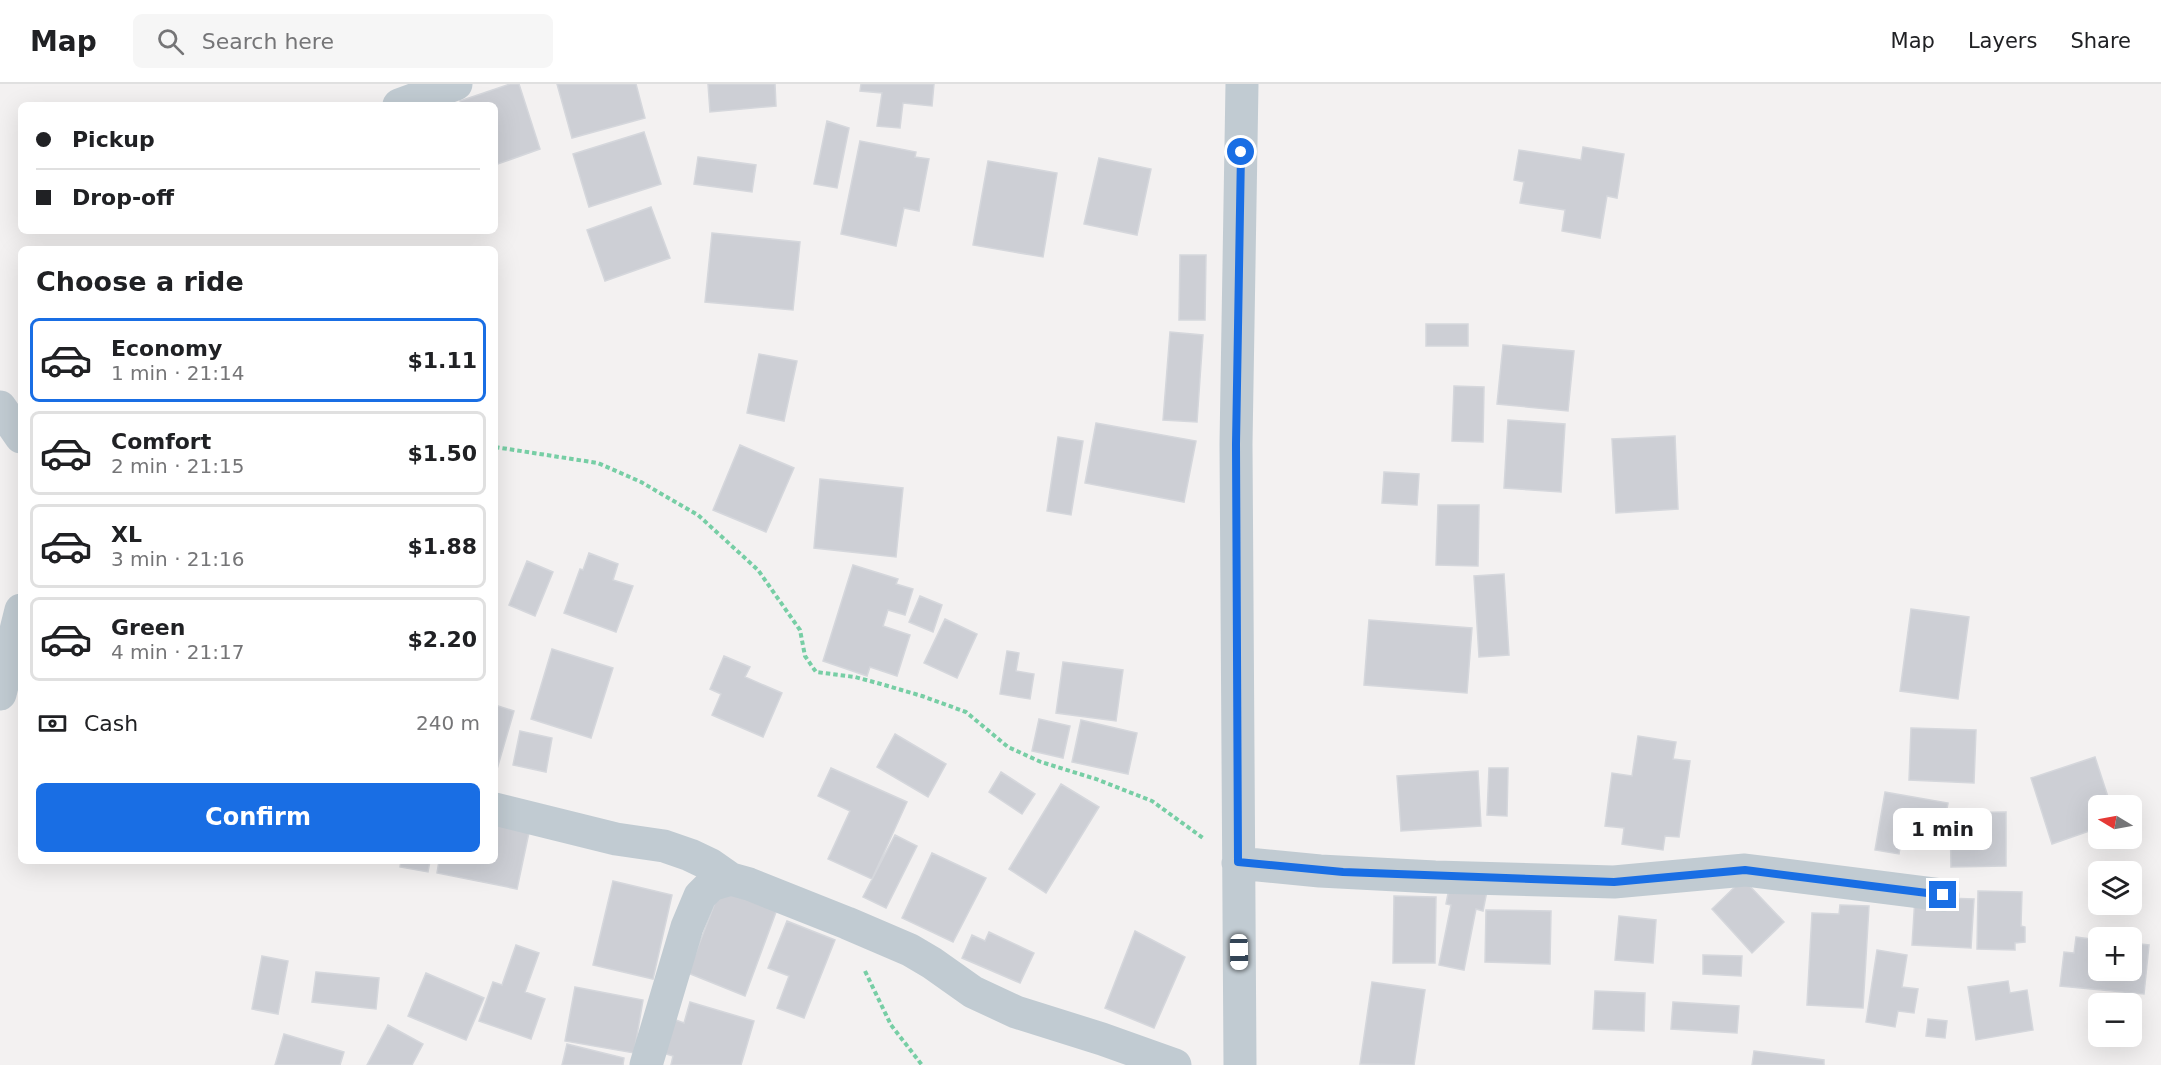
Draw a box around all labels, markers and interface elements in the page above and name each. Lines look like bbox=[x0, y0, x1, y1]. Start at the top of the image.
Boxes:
search box bbox=[133, 14, 553, 68]
text: Map bbox=[30, 25, 97, 58]
icon: search bbox=[154, 25, 187, 58]
text: Search here bbox=[202, 29, 334, 54]
text: Map bbox=[1891, 29, 1935, 53]
text: Layers bbox=[1968, 29, 2037, 53]
text: Share bbox=[2070, 29, 2131, 53]
text: Pickup bbox=[72, 127, 155, 152]
route start bbox=[1227, 138, 1254, 165]
text: Drop-off bbox=[72, 185, 174, 210]
text: Choose a ride bbox=[36, 266, 244, 297]
icon: car bbox=[39, 333, 93, 387]
text: Economy bbox=[111, 336, 222, 361]
text: $1.11 bbox=[407, 348, 477, 373]
text: 1 min · 21:14 bbox=[111, 361, 245, 385]
icon: car bbox=[39, 426, 93, 480]
text: Comfort bbox=[111, 429, 211, 454]
text: $1.50 bbox=[407, 441, 477, 466]
text: 2 min · 21:15 bbox=[111, 454, 245, 478]
icon: car bbox=[39, 519, 93, 573]
text: XL bbox=[111, 522, 142, 547]
text: $1.88 bbox=[407, 534, 477, 559]
text: 3 min · 21:16 bbox=[111, 547, 245, 571]
icon: car bbox=[39, 612, 93, 666]
text: Green bbox=[111, 615, 185, 640]
text: $2.20 bbox=[407, 627, 477, 652]
text: 4 min · 21:17 bbox=[111, 640, 245, 664]
icon: cash bbox=[36, 707, 69, 740]
text: Cash bbox=[84, 711, 138, 736]
text: 240 m bbox=[416, 711, 480, 735]
button: Confirm bbox=[36, 783, 480, 852]
north arrow bbox=[2088, 795, 2142, 849]
map controls bbox=[2088, 795, 2142, 1047]
callout: 1 min bbox=[1894, 808, 1992, 850]
text: 1 min bbox=[1911, 817, 1974, 841]
button: layers bbox=[2088, 861, 2142, 915]
route end bbox=[1929, 881, 1956, 908]
button: + bbox=[2088, 927, 2142, 981]
car bbox=[1230, 934, 1248, 970]
button: − bbox=[2088, 993, 2142, 1047]

